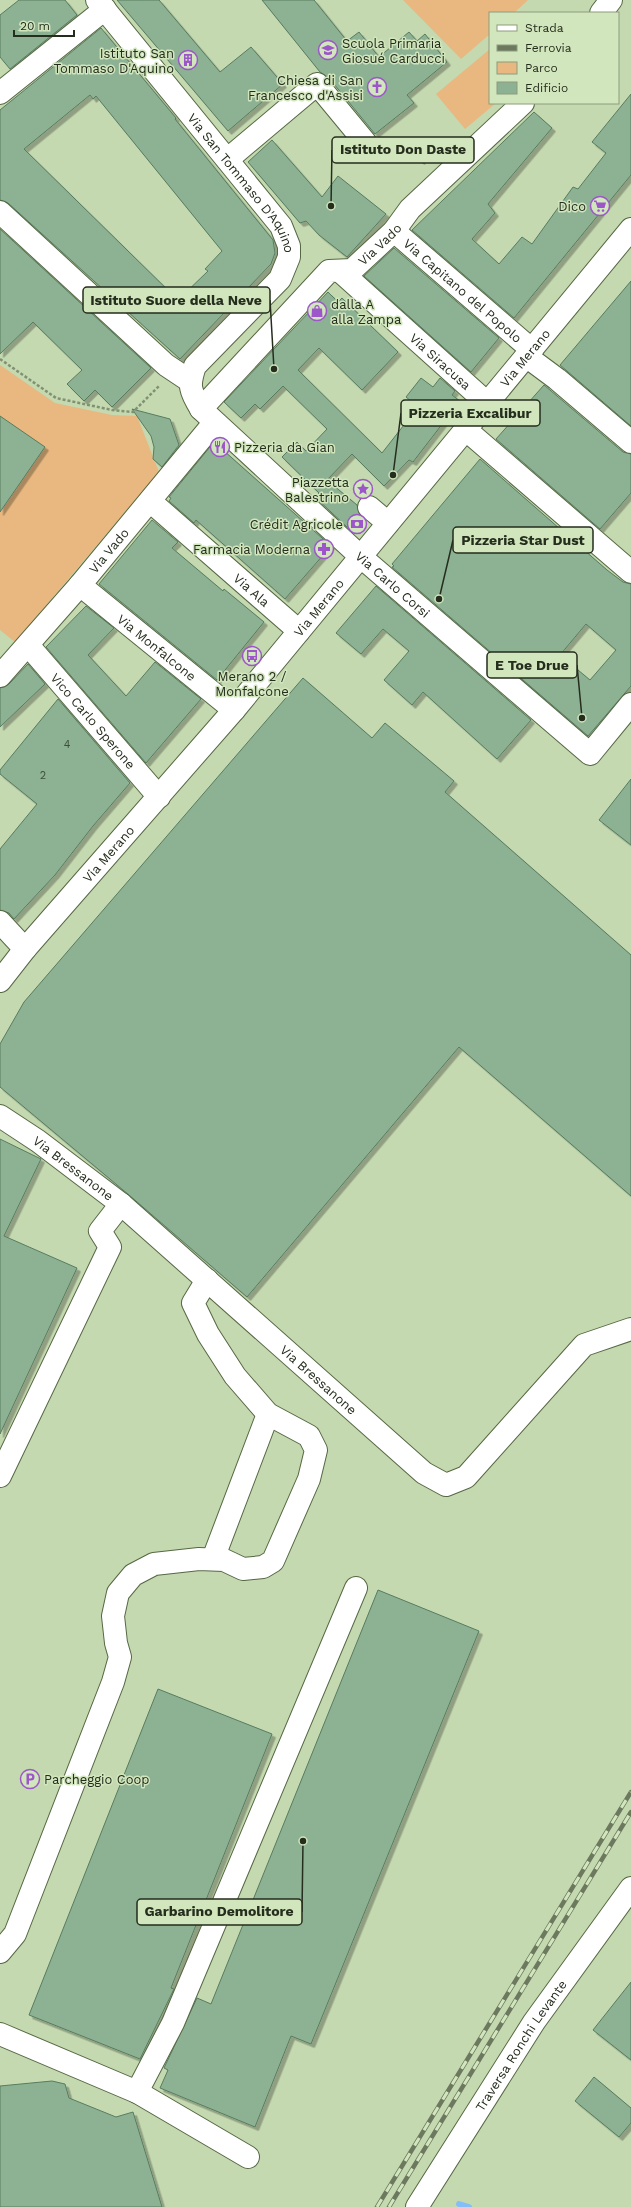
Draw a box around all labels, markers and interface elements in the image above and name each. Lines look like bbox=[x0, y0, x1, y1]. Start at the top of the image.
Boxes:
scale bar bbox=[14, 12, 74, 38]
legend bbox=[489, 12, 619, 104]
text: 20 m bbox=[20, 19, 50, 33]
text: Strada bbox=[525, 21, 564, 35]
place label: Scuola Primaria Giosué Carducci bbox=[342, 36, 445, 66]
school or university icon: Scuola Primaria Giosué Carducci bbox=[317, 39, 339, 61]
text: Ferrovia bbox=[525, 41, 572, 55]
place label: Istituto San Tommaso D'Aquino bbox=[54, 46, 174, 76]
building icon: Istituto San Tommaso D'Aquino bbox=[177, 49, 199, 71]
text: Parco bbox=[525, 61, 558, 75]
place label: Chiesa di San Francesco d'Assisi bbox=[248, 73, 363, 103]
church icon: Chiesa di San Francesco d'Assisi bbox=[366, 76, 388, 98]
text: Edificio bbox=[525, 81, 568, 95]
street label: Via San Tommaso D'Aquino bbox=[185, 110, 297, 253]
callout: Istituto Don Daste bbox=[332, 137, 474, 163]
text: Istituto Don Daste bbox=[340, 141, 466, 157]
supermarket icon: Dico bbox=[589, 195, 611, 217]
place label: Dico bbox=[558, 199, 586, 214]
street label: Via Vado bbox=[355, 220, 405, 268]
street label: Via Capitano del Popolo bbox=[401, 235, 525, 346]
callout: Istituto Suore della Neve bbox=[83, 287, 270, 313]
text: Istituto Suore della Neve bbox=[90, 292, 262, 308]
place label: dalla A alla Zampa bbox=[331, 297, 402, 327]
shop icon: dalla A alla Zampa bbox=[306, 300, 328, 322]
street label: Via Merano bbox=[497, 326, 553, 389]
street label: Via Siracusa bbox=[407, 330, 475, 393]
callout: Pizzeria Excalibur bbox=[401, 400, 540, 426]
text: Pizzeria Excalibur bbox=[409, 405, 531, 421]
restaurant icon: Pizzeria da Gian bbox=[209, 436, 231, 458]
place label: Pizzeria da Gian bbox=[234, 440, 335, 455]
place label: Piazzetta Balestrino bbox=[285, 475, 350, 505]
place icon: Piazzetta Balestrino bbox=[352, 478, 374, 500]
bank icon: Crédit Agricole bbox=[346, 513, 368, 535]
place label: Crédit Agricole bbox=[250, 517, 343, 532]
street label: Via Vado bbox=[86, 525, 132, 576]
callout: Pizzeria Star Dust bbox=[453, 527, 593, 553]
text: Pizzeria Star Dust bbox=[461, 532, 585, 548]
pharmacy icon: Farmacia Moderna bbox=[313, 538, 335, 560]
place label: Farmacia Moderna bbox=[193, 542, 311, 557]
street label: Via Carlo Corsi bbox=[353, 548, 433, 620]
street label: Via Ala bbox=[231, 570, 273, 610]
street label: Via Merano bbox=[290, 575, 347, 639]
street label: Via Monfalcone bbox=[115, 611, 199, 684]
bus stop icon: Merano 2 / Monfalcone bbox=[241, 645, 263, 667]
callout: E Toe Drue bbox=[487, 652, 577, 678]
text: E Toe Drue bbox=[495, 657, 569, 673]
place label: Merano 2 / Monfalcone bbox=[215, 669, 289, 699]
street label: Vico Carlo Sperone bbox=[48, 670, 139, 772]
house number: 4 bbox=[64, 738, 71, 751]
house number: 2 bbox=[40, 769, 46, 782]
street label: Via Merano bbox=[79, 822, 137, 885]
street label: Via Bressanone bbox=[30, 1133, 117, 1203]
street label: Via Bressanone bbox=[277, 1342, 360, 1417]
parking icon: Parcheggio Coop bbox=[19, 1768, 41, 1790]
place label: Parcheggio Coop bbox=[44, 1772, 149, 1787]
callout: Garbarino Demolitore bbox=[137, 1899, 302, 1925]
text: Garbarino Demolitore bbox=[144, 1903, 294, 1919]
street label: Traversa Ronchi Levante bbox=[472, 1977, 570, 2114]

